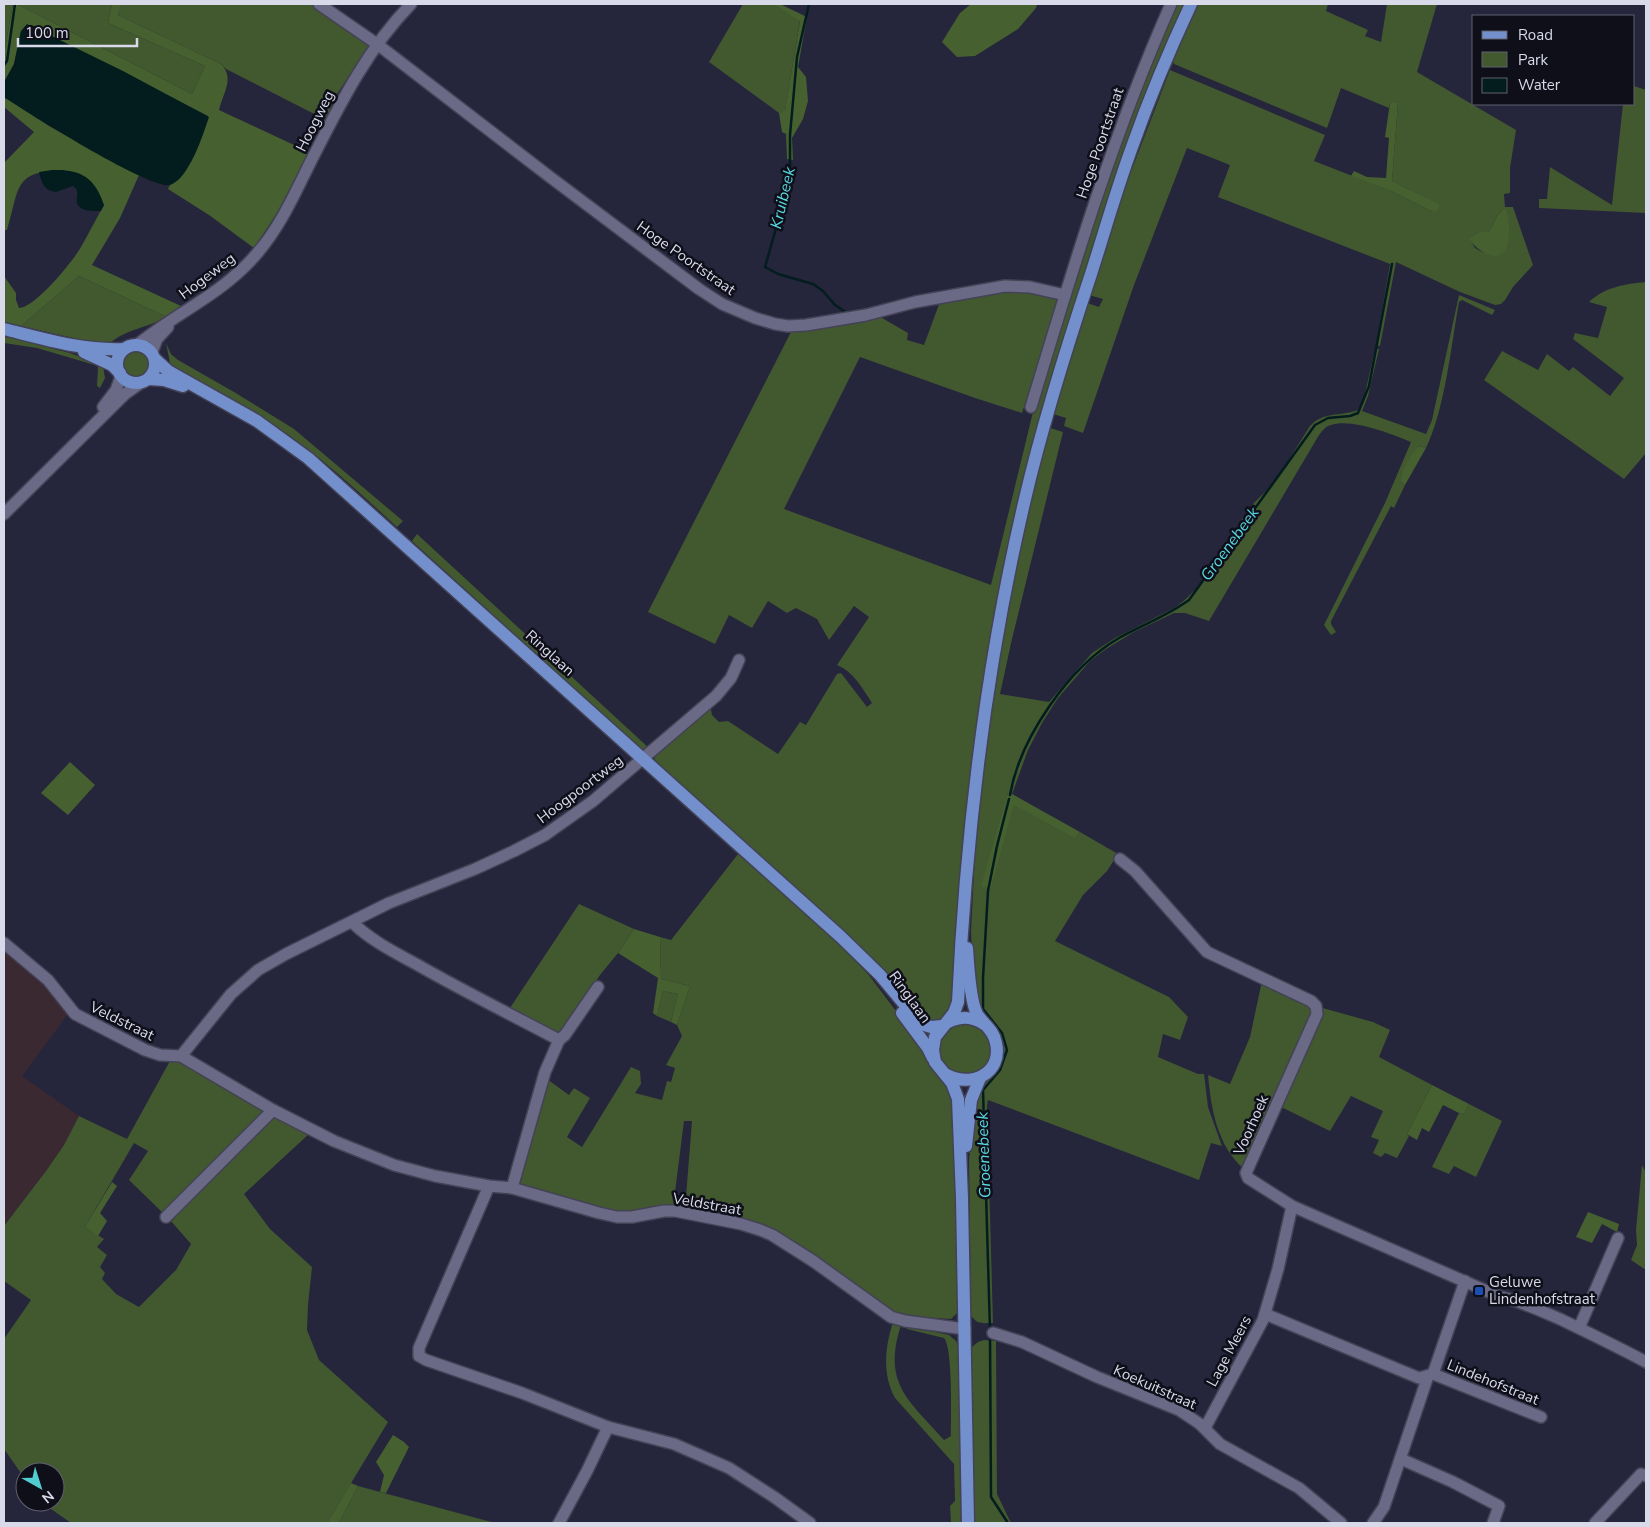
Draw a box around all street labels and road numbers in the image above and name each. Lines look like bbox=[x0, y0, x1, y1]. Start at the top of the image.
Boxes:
street label: Hoge Poortstraat bbox=[1072, 84, 1129, 201]
street label: Hoogweg bbox=[291, 87, 339, 155]
street label: Hoge Poortstraat bbox=[633, 217, 740, 300]
street label: Hogeweg bbox=[175, 248, 239, 304]
street label: Ringlaan bbox=[521, 626, 579, 680]
street label: Hoogpoortweg bbox=[533, 750, 627, 828]
street label: Ringlaan bbox=[884, 967, 936, 1027]
street label: Veldstraat bbox=[86, 996, 158, 1046]
street label: Voorhoek bbox=[1228, 1091, 1273, 1159]
street label: Veldstraat bbox=[670, 1188, 744, 1220]
street label: Lage Meers bbox=[1202, 1312, 1256, 1390]
street label: Lindehofstraat bbox=[1444, 1354, 1543, 1410]
street label: Koekuitstraat bbox=[1110, 1360, 1200, 1415]

